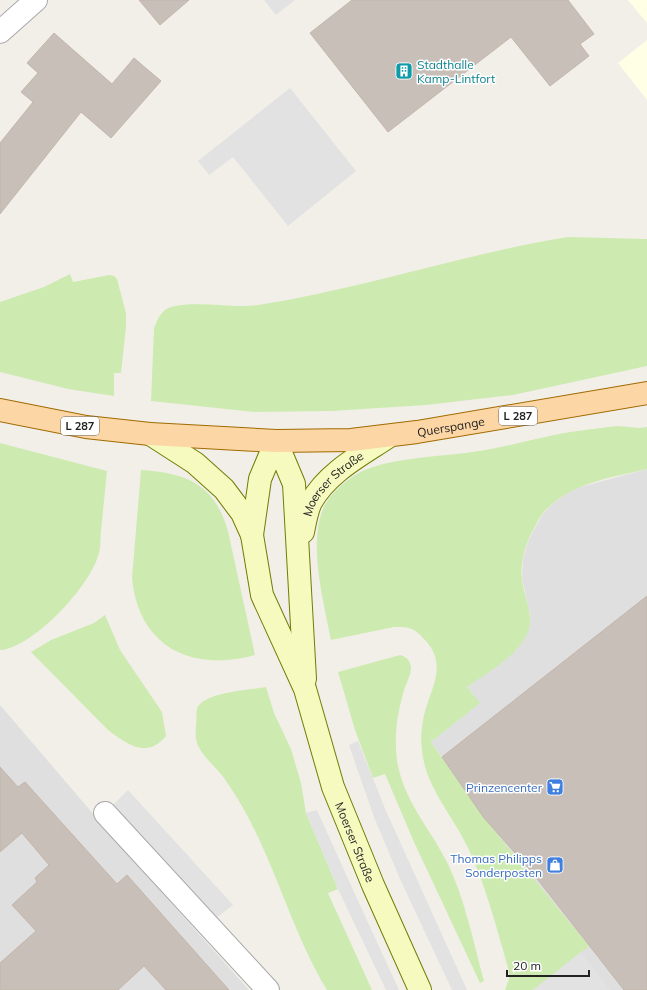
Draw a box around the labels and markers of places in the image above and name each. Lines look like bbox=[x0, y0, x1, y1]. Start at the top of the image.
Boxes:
place label: Stadthalle Kamp-Lintfort bbox=[417, 57, 495, 86]
building icon: Stadthalle Kamp-Lintfort bbox=[394, 61, 414, 81]
supermarket icon: Prinzencenter bbox=[545, 777, 565, 797]
place label: Prinzencenter bbox=[466, 780, 543, 795]
place label: Thomas Philipps Sonderposten bbox=[450, 851, 542, 880]
shop icon: Thomas Philipps Sonderposten bbox=[545, 855, 565, 875]

